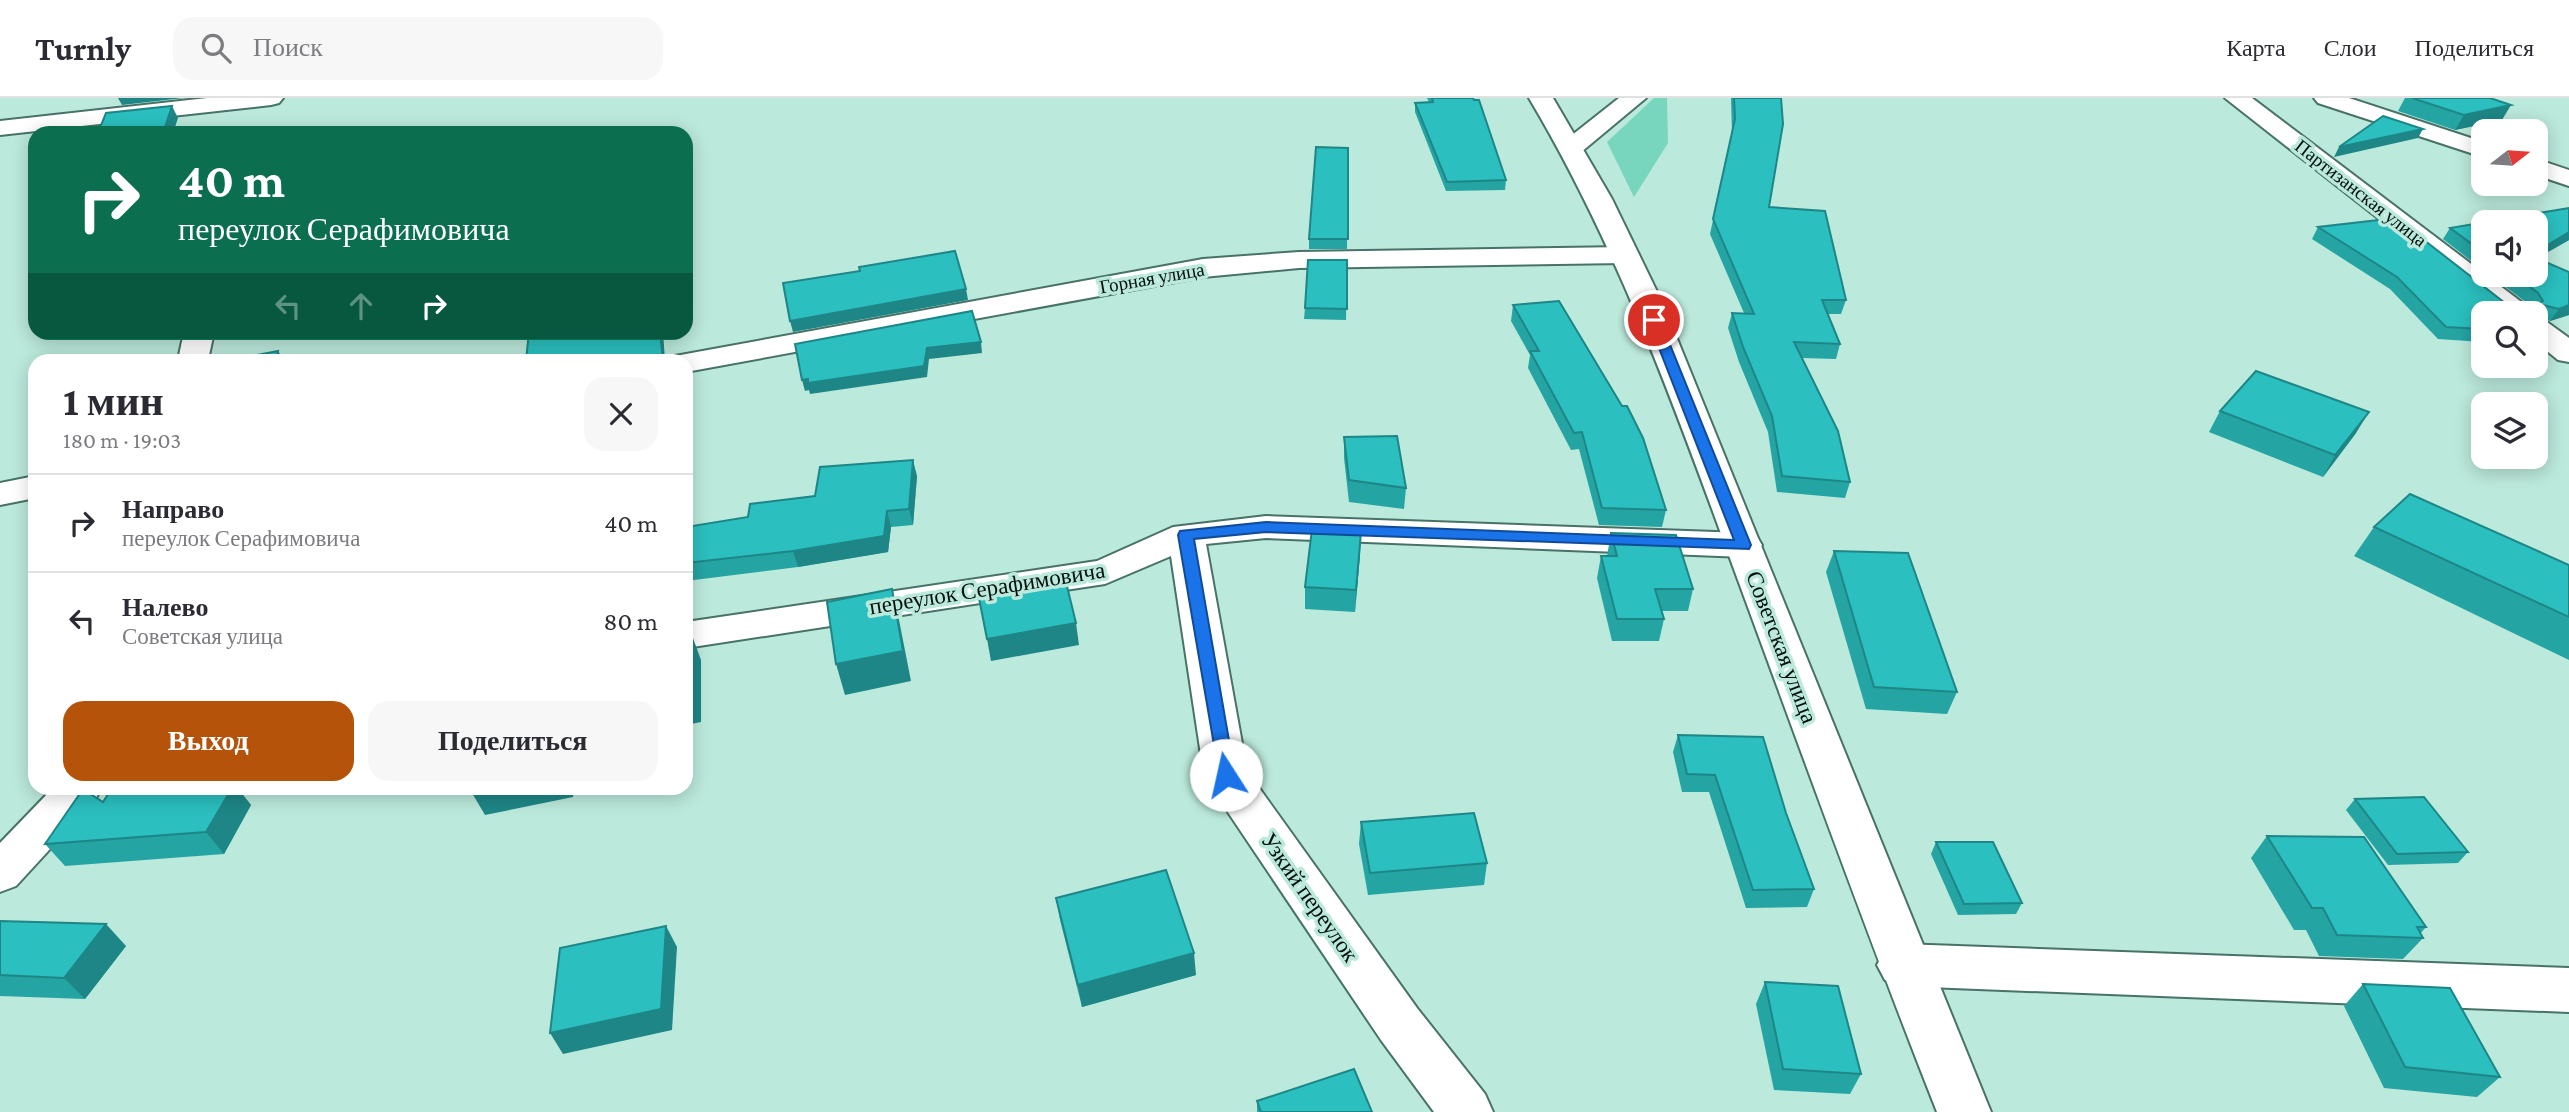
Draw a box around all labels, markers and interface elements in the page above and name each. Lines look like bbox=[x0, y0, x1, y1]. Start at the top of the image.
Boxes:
search box bbox=[173, 17, 663, 80]
icon: search bbox=[197, 29, 235, 67]
text: Turnly bbox=[35, 30, 131, 67]
text: Поиск bbox=[253, 33, 323, 62]
text: Карта bbox=[2226, 34, 2286, 61]
text: Слои bbox=[2324, 34, 2377, 61]
text: Поделиться bbox=[2415, 34, 2534, 61]
north arrow bbox=[2471, 119, 2548, 196]
map controls bbox=[2471, 119, 2548, 469]
street label: Партизанская улица bbox=[2291, 135, 2431, 251]
text: 40 m bbox=[178, 153, 285, 208]
icon: right bbox=[63, 154, 154, 245]
button: sound bbox=[2471, 210, 2548, 287]
text: переулок Серафимовича bbox=[178, 211, 510, 247]
street label: Горная улица bbox=[1098, 258, 1207, 298]
icon: left bbox=[269, 287, 307, 325]
icon: ahead bbox=[342, 287, 380, 325]
icon: right bbox=[415, 287, 453, 325]
pin bbox=[1624, 290, 1684, 350]
icon: arrive bbox=[1635, 301, 1673, 339]
button: search bbox=[2471, 301, 2548, 378]
text: 1 мин bbox=[63, 377, 164, 424]
button: close bbox=[584, 377, 658, 451]
button: layers bbox=[2471, 392, 2548, 469]
text: 180 m · 19:03 bbox=[63, 427, 181, 453]
text: Направо bbox=[122, 495, 224, 524]
icon: right bbox=[63, 504, 101, 542]
text: 40 m bbox=[604, 509, 658, 538]
text: переулок Серафимовича bbox=[122, 525, 360, 551]
street label: переулок Серафимовича bbox=[867, 557, 1107, 619]
street label: Советская улица bbox=[1741, 567, 1823, 727]
text: Налево bbox=[122, 593, 208, 622]
icon: left bbox=[63, 602, 101, 640]
text: 80 m bbox=[604, 607, 658, 636]
text: Советская улица bbox=[122, 623, 283, 649]
button: Выход bbox=[63, 701, 354, 781]
button: Поделиться bbox=[368, 701, 658, 781]
position arrow bbox=[1189, 738, 1263, 812]
street label: Узкий переулок bbox=[1256, 827, 1365, 967]

